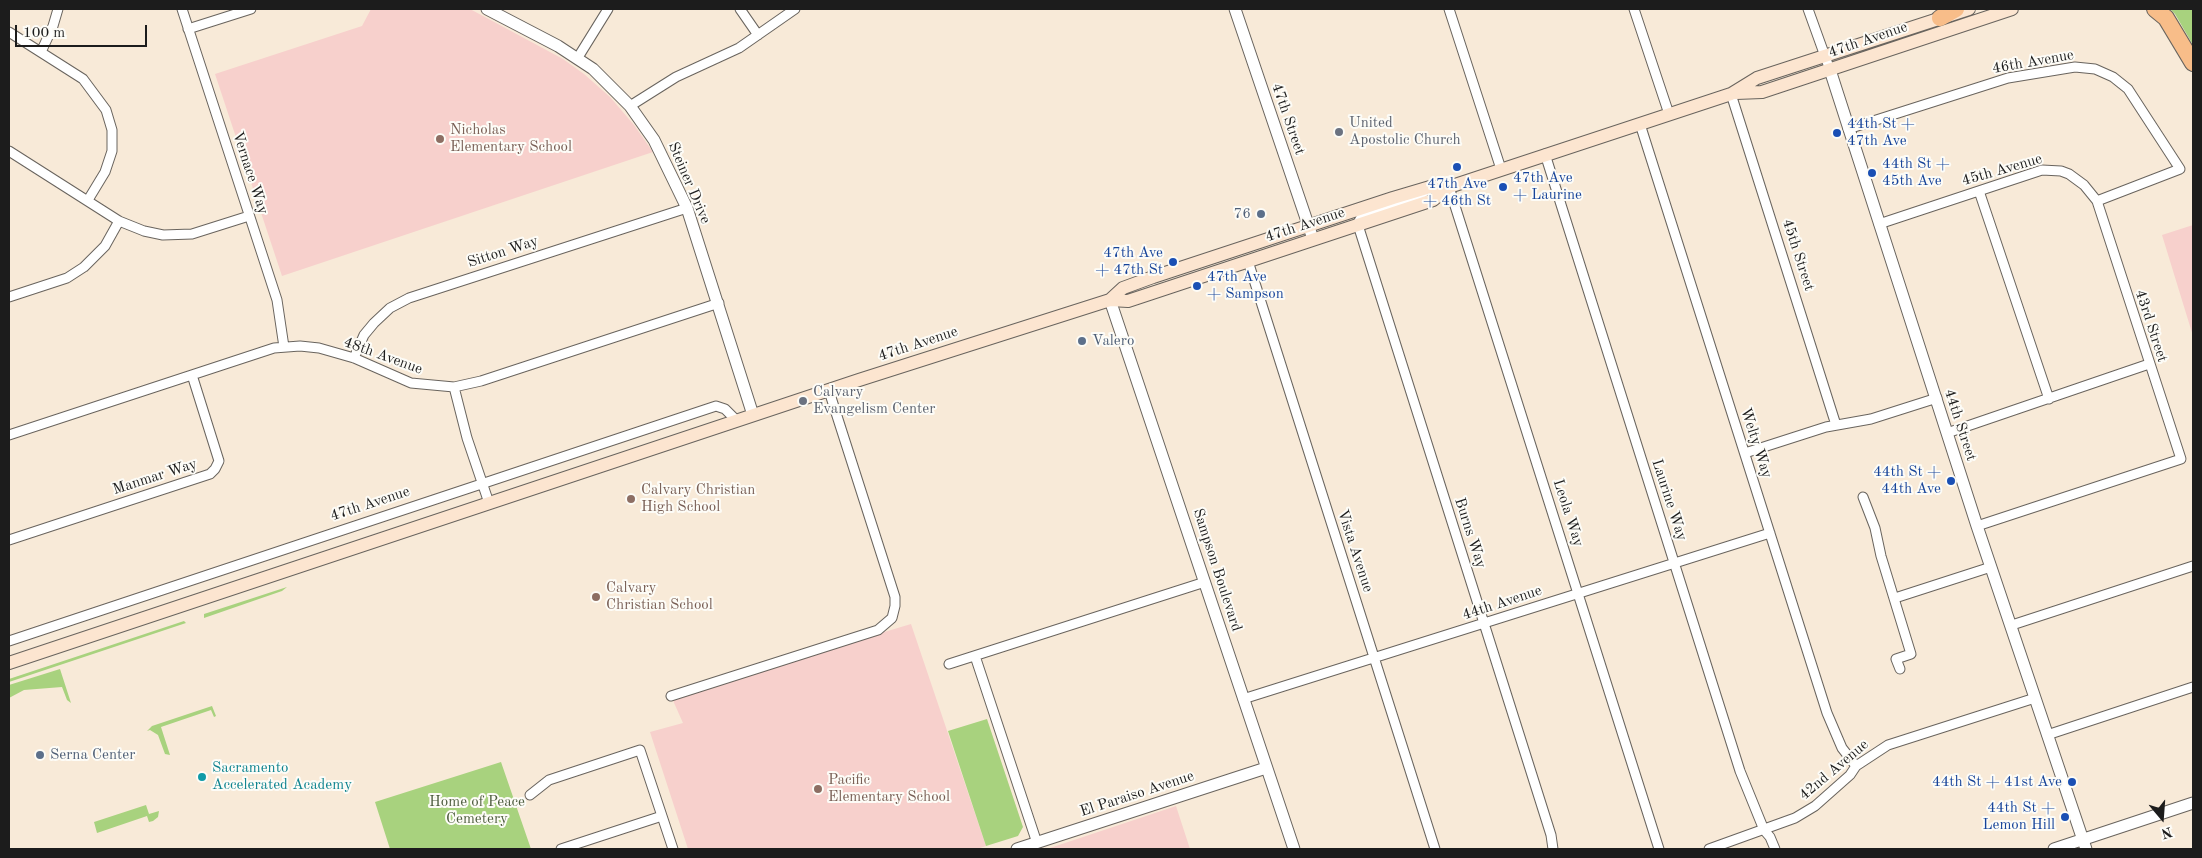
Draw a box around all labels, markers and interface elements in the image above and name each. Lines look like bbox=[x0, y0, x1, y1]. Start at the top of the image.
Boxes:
scale bar bbox=[18, 15, 150, 47]
street label: 47th Avenue bbox=[1826, 18, 1910, 62]
text: 100 m bbox=[23, 26, 65, 41]
street label: 46th Avenue bbox=[1991, 46, 2075, 78]
street label: 47th Street bbox=[1267, 81, 1309, 157]
place label: United Apostolic Church bbox=[1349, 114, 1461, 149]
place label: 44th St + 47th Ave bbox=[1847, 115, 1915, 150]
place label: Nicholas Elementary School bbox=[450, 121, 572, 156]
marker: United Apostolic Church bbox=[1333, 126, 1345, 138]
marker: 44th St + 47th Ave bbox=[1831, 127, 1843, 139]
street label: Vernace Way bbox=[228, 129, 272, 217]
marker: Nicholas Elementary School bbox=[434, 133, 446, 145]
street label: Steiner Drive bbox=[664, 139, 714, 227]
street label: 45th Avenue bbox=[1960, 150, 2044, 190]
place label: 44th St + 45th Ave bbox=[1882, 155, 1950, 190]
marker: 47th Ave + 46th St bbox=[1451, 161, 1463, 173]
marker: 44th St + 45th Ave bbox=[1866, 167, 1878, 179]
place label: 47th Ave + Laurine bbox=[1513, 169, 1582, 204]
place label: 47th Ave + 46th St bbox=[1423, 175, 1491, 210]
marker: 47th Ave + Laurine bbox=[1497, 181, 1509, 193]
street label: 47th Avenue bbox=[1263, 204, 1347, 246]
place label: 76 bbox=[1234, 205, 1251, 223]
marker: 76 bbox=[1255, 208, 1267, 220]
street label: 45th Street bbox=[1778, 217, 1818, 293]
street label: Sitton Way bbox=[465, 232, 541, 272]
place label: 47th Ave + 47th St bbox=[1095, 244, 1163, 279]
marker: 47th Ave + 47th St bbox=[1167, 256, 1179, 268]
place label: 47th Ave + Sampson bbox=[1207, 268, 1284, 303]
marker: 47th Ave + Sampson bbox=[1191, 280, 1203, 292]
street label: 43rd Street bbox=[2131, 287, 2171, 365]
street label: 47th Avenue bbox=[876, 323, 960, 365]
place label: Valero bbox=[1092, 332, 1134, 350]
street label: 48th Avenue bbox=[341, 333, 425, 379]
marker: Valero bbox=[1076, 335, 1088, 347]
place label: Calvary Evangelism Center bbox=[813, 383, 935, 418]
street label: 44th Street bbox=[1940, 387, 1980, 463]
marker: Calvary Evangelism Center bbox=[797, 395, 809, 407]
street label: Welty Way bbox=[1736, 406, 1776, 480]
street label: Manmar Way bbox=[111, 455, 199, 499]
street label: Laurine Way bbox=[1647, 457, 1691, 543]
place label: 44th St + 44th Ave bbox=[1873, 463, 1941, 498]
marker: 44th St + 44th Ave bbox=[1945, 475, 1957, 487]
street label: Leola Way bbox=[1549, 477, 1587, 549]
place label: Calvary Christian High School bbox=[641, 481, 755, 516]
street label: 47th Avenue bbox=[328, 483, 412, 525]
marker: Calvary Christian High School bbox=[625, 493, 637, 505]
street label: Burns Way bbox=[1450, 495, 1490, 571]
street label: Sampson Boulevard bbox=[1189, 506, 1245, 634]
street label: Vista Avenue bbox=[1333, 507, 1377, 595]
place label: Calvary Christian School bbox=[606, 579, 713, 614]
street label: 44th Avenue bbox=[1460, 582, 1544, 624]
marker: Calvary Christian School bbox=[590, 591, 602, 603]
street label: 42nd Avenue bbox=[1796, 736, 1872, 804]
place label: Serna Center bbox=[50, 746, 135, 764]
marker: Serna Center bbox=[34, 749, 46, 761]
place label: Sacramento Accelerated Academy bbox=[212, 759, 352, 794]
street label: El Paraiso Avenue bbox=[1078, 767, 1196, 821]
marker: Sacramento Accelerated Academy bbox=[196, 771, 208, 783]
place label: Pacific Elementary School bbox=[828, 771, 950, 806]
place label: 44th St + 41st Ave bbox=[1932, 773, 2062, 791]
marker: 44th St + 41st Ave bbox=[2066, 776, 2078, 788]
marker: Pacific Elementary School bbox=[812, 783, 824, 795]
park label: Home of Peace Cemetery bbox=[429, 793, 525, 828]
north arrow bbox=[2137, 793, 2187, 843]
place label: 44th St + Lemon Hill bbox=[1982, 799, 2055, 834]
marker: 44th St + Lemon Hill bbox=[2059, 811, 2071, 823]
text: N bbox=[2159, 824, 2174, 841]

